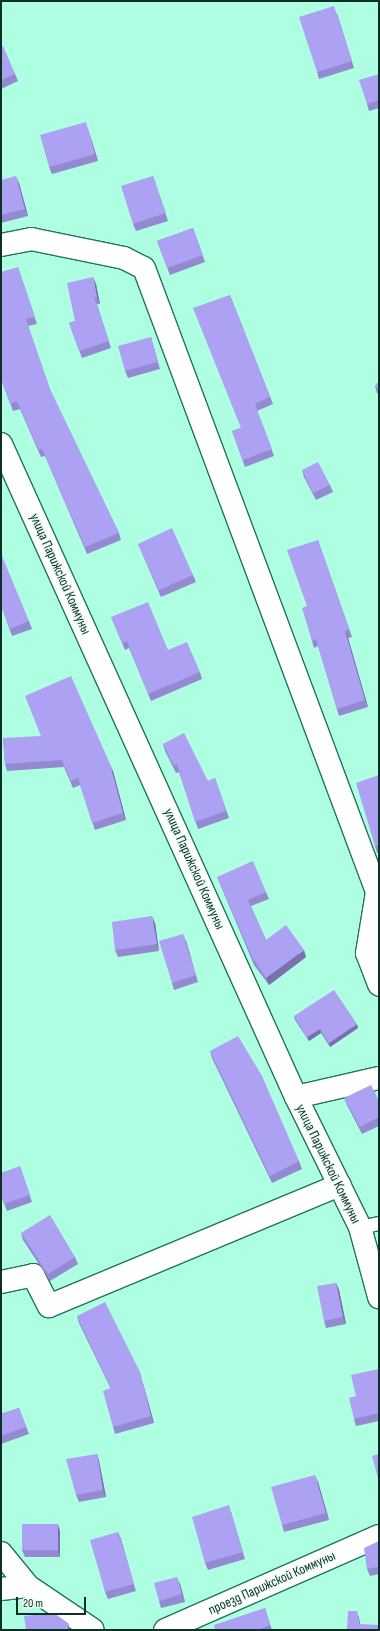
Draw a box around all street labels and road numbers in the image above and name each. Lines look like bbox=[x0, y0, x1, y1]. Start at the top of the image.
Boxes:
street label: улица Парижской Коммуны bbox=[26, 511, 94, 637]
street label: улица Парижской Коммуны bbox=[160, 806, 228, 932]
street label: улица Парижской Коммуны bbox=[292, 1102, 364, 1226]
street label: проезд Парижской Коммуны bbox=[206, 1547, 338, 1619]

